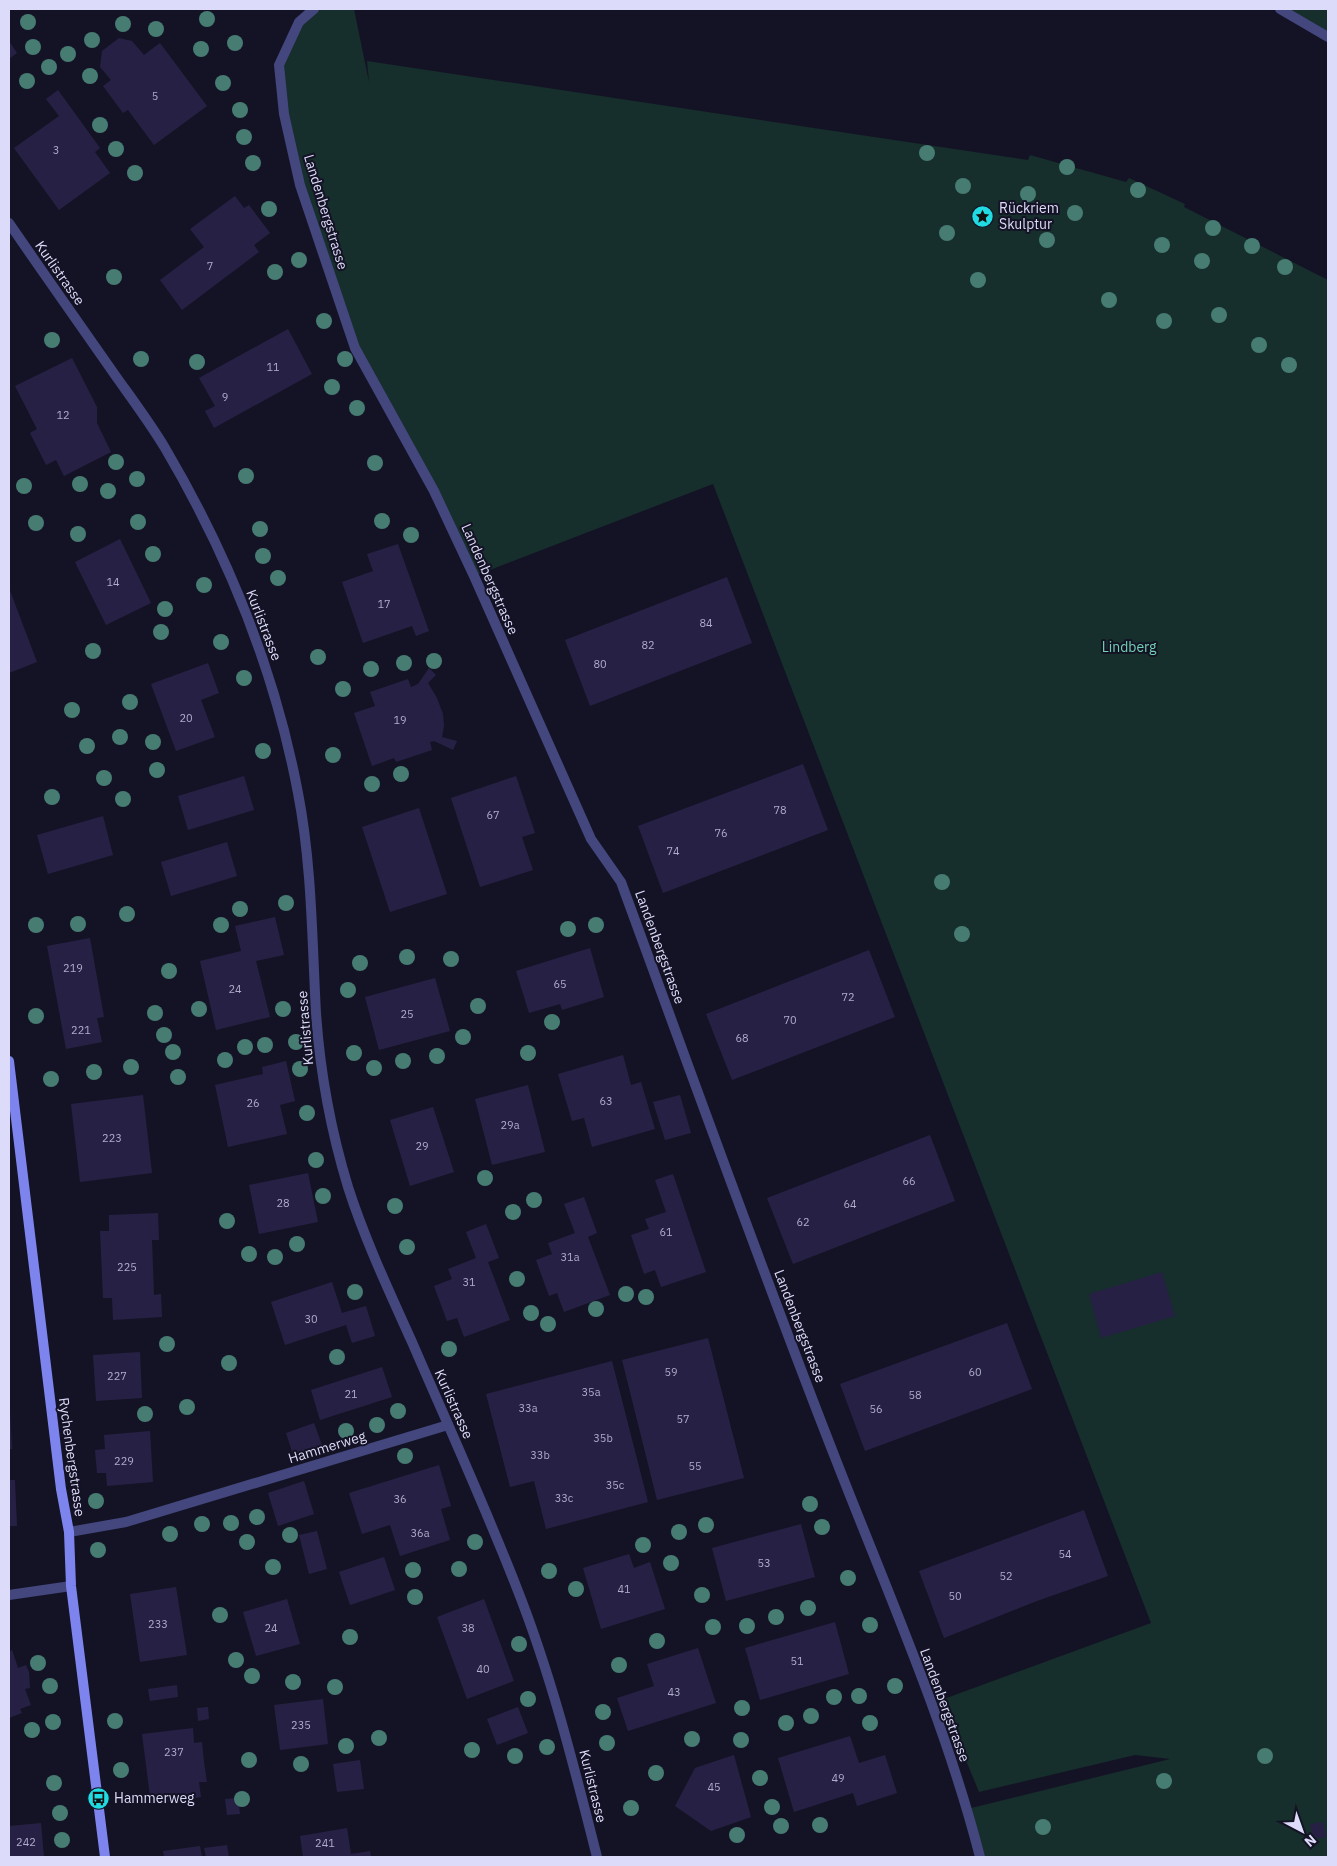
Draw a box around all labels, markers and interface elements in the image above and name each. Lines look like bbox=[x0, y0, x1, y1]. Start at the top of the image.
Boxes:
house number: 5 bbox=[152, 89, 158, 103]
house number: 3 bbox=[53, 143, 59, 157]
street label: Landenbergstrasse bbox=[300, 152, 352, 272]
place label: Rückriem Skulptur bbox=[999, 199, 1059, 233]
place icon: Rückriem Skulptur bbox=[971, 204, 995, 228]
street label: Kurlistrasse bbox=[31, 237, 89, 309]
house number: 7 bbox=[207, 259, 213, 273]
house number: 11 bbox=[266, 360, 280, 374]
house number: 9 bbox=[222, 390, 228, 404]
house number: 12 bbox=[56, 408, 70, 422]
street label: Landenbergstrasse bbox=[457, 521, 523, 638]
house number: 14 bbox=[106, 575, 120, 589]
street label: Kurlistrasse bbox=[242, 587, 286, 663]
house number: 17 bbox=[377, 597, 391, 611]
house number: 84 bbox=[699, 616, 713, 630]
house number: 82 bbox=[641, 638, 655, 652]
park label: Lindberg bbox=[1102, 638, 1157, 656]
house number: 80 bbox=[593, 657, 607, 671]
house number: 20 bbox=[179, 711, 193, 725]
house number: 19 bbox=[393, 713, 407, 727]
house number: 78 bbox=[773, 803, 787, 817]
house number: 67 bbox=[486, 808, 500, 822]
house number: 76 bbox=[714, 826, 728, 840]
house number: 74 bbox=[666, 844, 680, 858]
street label: Landenbergstrasse bbox=[631, 888, 689, 1007]
house number: 219 bbox=[63, 961, 83, 975]
house number: 65 bbox=[553, 977, 567, 991]
house number: 24 bbox=[228, 982, 242, 996]
street label: Kurlistrasse bbox=[293, 990, 317, 1066]
house number: 72 bbox=[841, 990, 855, 1004]
house number: 25 bbox=[400, 1007, 414, 1021]
house number: 70 bbox=[783, 1013, 797, 1027]
house number: 221 bbox=[71, 1023, 91, 1037]
house number: 68 bbox=[735, 1031, 749, 1045]
house number: 63 bbox=[599, 1094, 613, 1108]
house number: 26 bbox=[246, 1096, 260, 1110]
house number: 29a bbox=[500, 1118, 520, 1132]
house number: 223 bbox=[102, 1131, 122, 1145]
house number: 29 bbox=[415, 1139, 429, 1153]
house number: 66 bbox=[902, 1174, 916, 1188]
house number: 28 bbox=[276, 1196, 290, 1210]
house number: 64 bbox=[843, 1197, 857, 1211]
house number: 62 bbox=[796, 1215, 810, 1229]
house number: 61 bbox=[659, 1225, 673, 1239]
house number: 31a bbox=[560, 1250, 580, 1264]
house number: 225 bbox=[117, 1260, 137, 1274]
street label: Landenbergstrasse bbox=[770, 1267, 830, 1385]
house number: 31 bbox=[462, 1275, 476, 1289]
house number: 30 bbox=[304, 1312, 318, 1326]
house number: 59 bbox=[664, 1365, 678, 1379]
house number: 60 bbox=[968, 1365, 982, 1379]
street label: Kurlistrasse bbox=[431, 1366, 478, 1442]
house number: 227 bbox=[107, 1369, 127, 1383]
house number: 35a bbox=[581, 1385, 601, 1399]
house number: 21 bbox=[344, 1387, 358, 1401]
house number: 58 bbox=[908, 1388, 922, 1402]
street label: Rychenbergstrasse bbox=[55, 1396, 89, 1518]
house number: 33a bbox=[518, 1401, 538, 1415]
house number: 56 bbox=[869, 1402, 883, 1416]
house number: 57 bbox=[676, 1412, 690, 1426]
street label: Hammerweg bbox=[286, 1426, 369, 1467]
house number: 35b bbox=[593, 1431, 613, 1445]
house number: 33b bbox=[530, 1448, 550, 1462]
house number: 229 bbox=[114, 1454, 134, 1468]
house number: 55 bbox=[688, 1459, 702, 1473]
house number: 35c bbox=[606, 1478, 625, 1492]
house number: 33c bbox=[555, 1491, 574, 1505]
house number: 36 bbox=[393, 1492, 407, 1506]
house number: 36a bbox=[410, 1526, 430, 1540]
house number: 54 bbox=[1058, 1547, 1072, 1561]
house number: 53 bbox=[757, 1556, 771, 1570]
house number: 52 bbox=[999, 1569, 1013, 1583]
house number: 41 bbox=[617, 1582, 631, 1596]
house number: 50 bbox=[948, 1589, 962, 1603]
house number: 233 bbox=[148, 1617, 168, 1631]
house number: 24 bbox=[264, 1621, 278, 1635]
house number: 38 bbox=[461, 1621, 475, 1635]
street label: Landenbergstrasse bbox=[916, 1646, 974, 1765]
house number: 51 bbox=[790, 1654, 804, 1668]
house number: 40 bbox=[476, 1662, 490, 1676]
house number: 43 bbox=[667, 1685, 681, 1699]
house number: 235 bbox=[291, 1718, 311, 1732]
house number: 237 bbox=[164, 1745, 184, 1759]
street label: Kurlistrasse bbox=[575, 1748, 611, 1825]
house number: 49 bbox=[831, 1771, 845, 1785]
house number: 45 bbox=[707, 1780, 721, 1794]
bus stop icon: Hammerweg bbox=[86, 1786, 110, 1810]
place label: Hammerweg bbox=[114, 1789, 195, 1807]
north arrow bbox=[1277, 1806, 1327, 1856]
text: N bbox=[1301, 1831, 1320, 1851]
house number: 242 bbox=[16, 1835, 36, 1849]
house number: 241 bbox=[315, 1836, 335, 1850]

